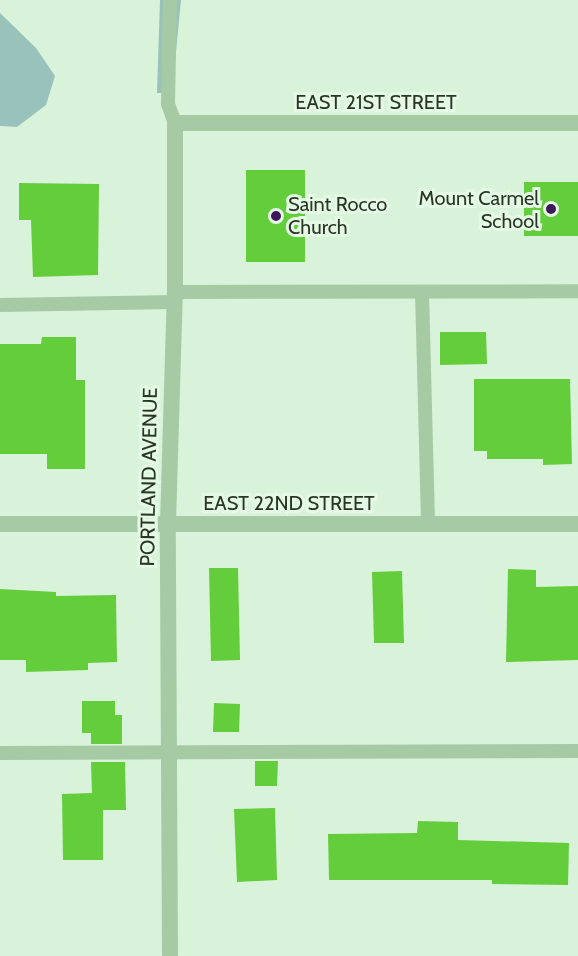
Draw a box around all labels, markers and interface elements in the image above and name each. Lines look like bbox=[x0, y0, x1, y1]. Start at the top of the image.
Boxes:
street label: EAST 21ST STREET bbox=[295, 90, 457, 114]
place label: Mount Carmel School bbox=[419, 186, 539, 233]
place label: Saint Rocco Church bbox=[288, 192, 387, 239]
marker: Mount Carmel School bbox=[544, 202, 558, 216]
marker: Saint Rocco Church bbox=[269, 209, 283, 223]
street label: PORTLAND AVENUE bbox=[135, 387, 163, 567]
street label: EAST 22ND STREET bbox=[203, 491, 375, 515]

